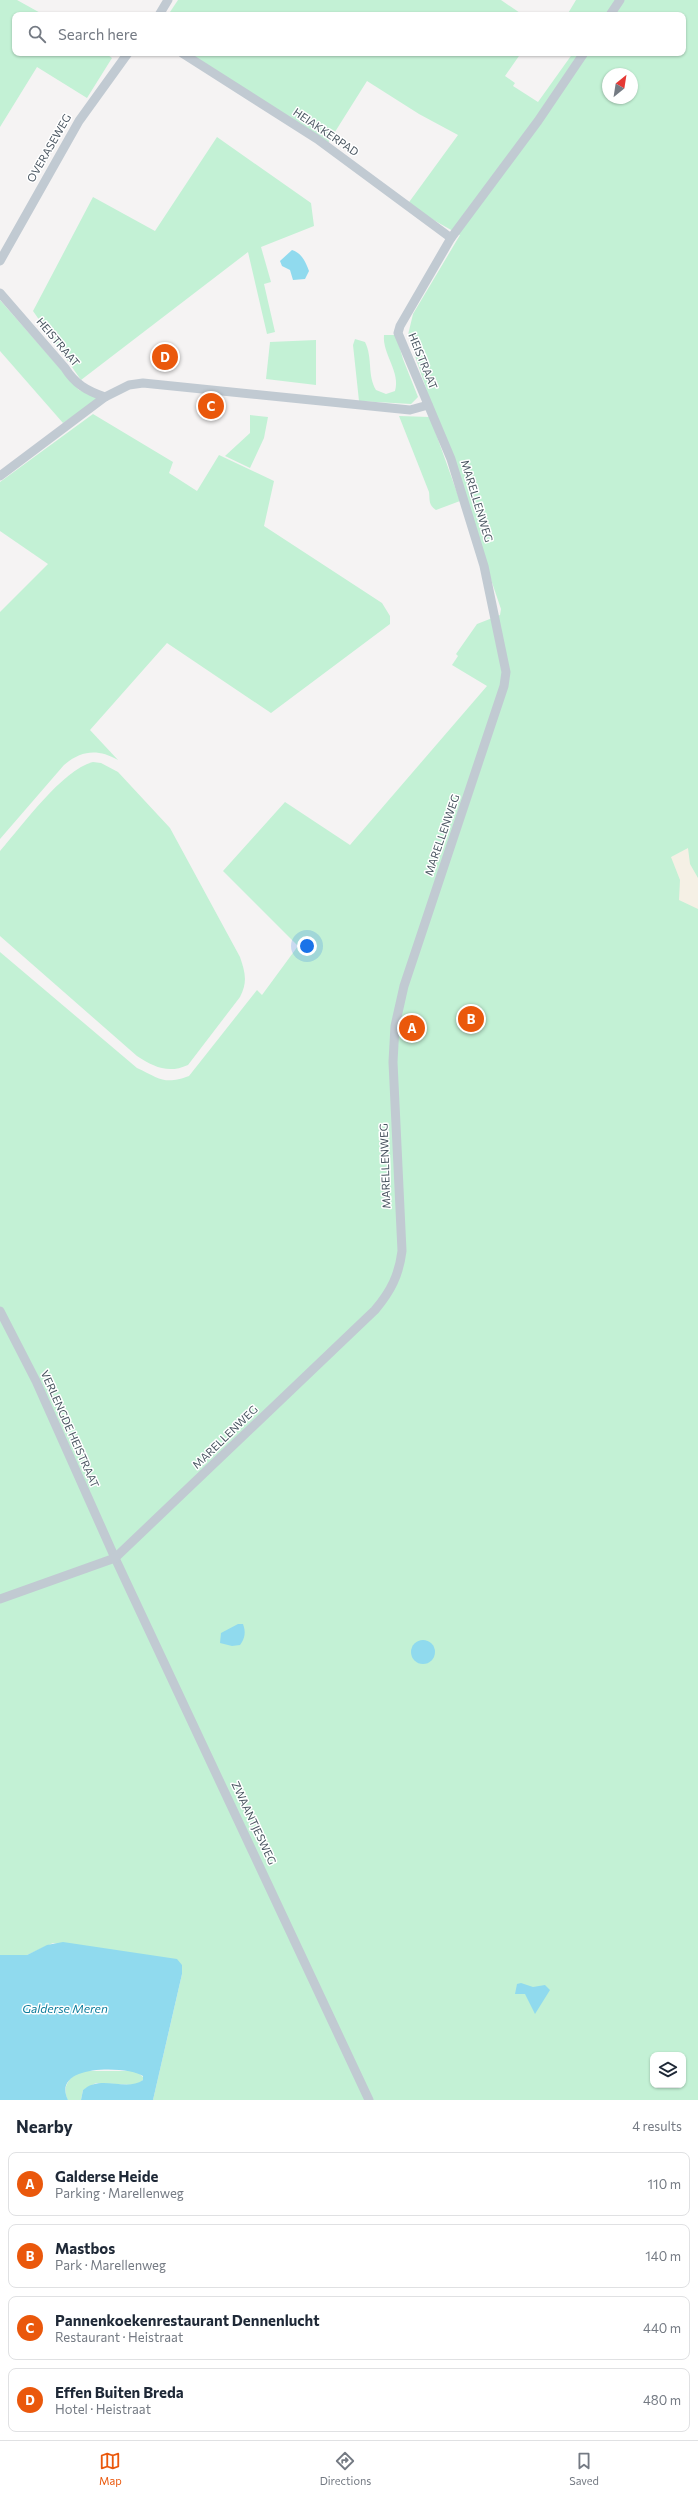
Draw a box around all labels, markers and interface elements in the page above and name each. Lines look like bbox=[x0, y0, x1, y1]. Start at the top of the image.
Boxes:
search box bbox=[12, 12, 686, 56]
icon: search bbox=[26, 23, 48, 45]
text: Search here bbox=[58, 25, 137, 43]
north arrow bbox=[602, 68, 638, 104]
street label: HEIAKKERPAD bbox=[291, 105, 361, 158]
street label: OVERASEWEG bbox=[24, 111, 73, 184]
street label: HEISTRAAT bbox=[34, 315, 83, 369]
street label: HEISTRAAT bbox=[406, 331, 441, 391]
pin: D bbox=[152, 342, 178, 372]
pin: C bbox=[198, 391, 224, 421]
street label: MARELLENWEG bbox=[459, 458, 496, 544]
street label: MARELLENWEG bbox=[422, 792, 462, 877]
your location bbox=[297, 936, 317, 956]
pin: B bbox=[458, 1004, 484, 1034]
pin: A bbox=[399, 1013, 425, 1043]
street label: MARELLENWEG bbox=[377, 1123, 392, 1209]
street label: VERLENGDE HEISTRAAT bbox=[39, 1368, 102, 1490]
street label: MARELLENWEG bbox=[189, 1402, 260, 1471]
street label: ZWAANTJESWEG bbox=[229, 1779, 279, 1867]
water label: Galderse Meren bbox=[22, 2001, 108, 2015]
map controls bbox=[650, 2052, 686, 2088]
button: layers bbox=[650, 2052, 686, 2088]
text: Nearby bbox=[16, 2116, 73, 2137]
text: 4 results bbox=[632, 2118, 682, 2134]
text: Galderse Heide bbox=[55, 2167, 158, 2185]
text: A bbox=[25, 2176, 35, 2192]
text: 110 m bbox=[648, 2176, 681, 2192]
text: Parking · Marellenweg bbox=[55, 2185, 184, 2201]
text: Mastbos bbox=[55, 2239, 115, 2257]
text: B bbox=[26, 2248, 34, 2264]
text: 140 m bbox=[645, 2248, 681, 2264]
text: Park · Marellenweg bbox=[55, 2257, 166, 2273]
text: Pannenkoekenrestaurant Dennenlucht bbox=[55, 2311, 320, 2329]
text: C bbox=[26, 2320, 34, 2336]
text: 440 m bbox=[643, 2320, 681, 2336]
text: Restaurant · Heistraat bbox=[55, 2329, 183, 2345]
text: Effen Buiten Breda bbox=[55, 2383, 184, 2401]
text: D bbox=[25, 2392, 35, 2408]
text: 480 m bbox=[643, 2392, 681, 2408]
text: Hotel · Heistraat bbox=[55, 2401, 151, 2417]
tab: Map bbox=[99, 2450, 122, 2487]
tab: Directions bbox=[320, 2450, 371, 2487]
tab: Saved bbox=[569, 2450, 599, 2487]

